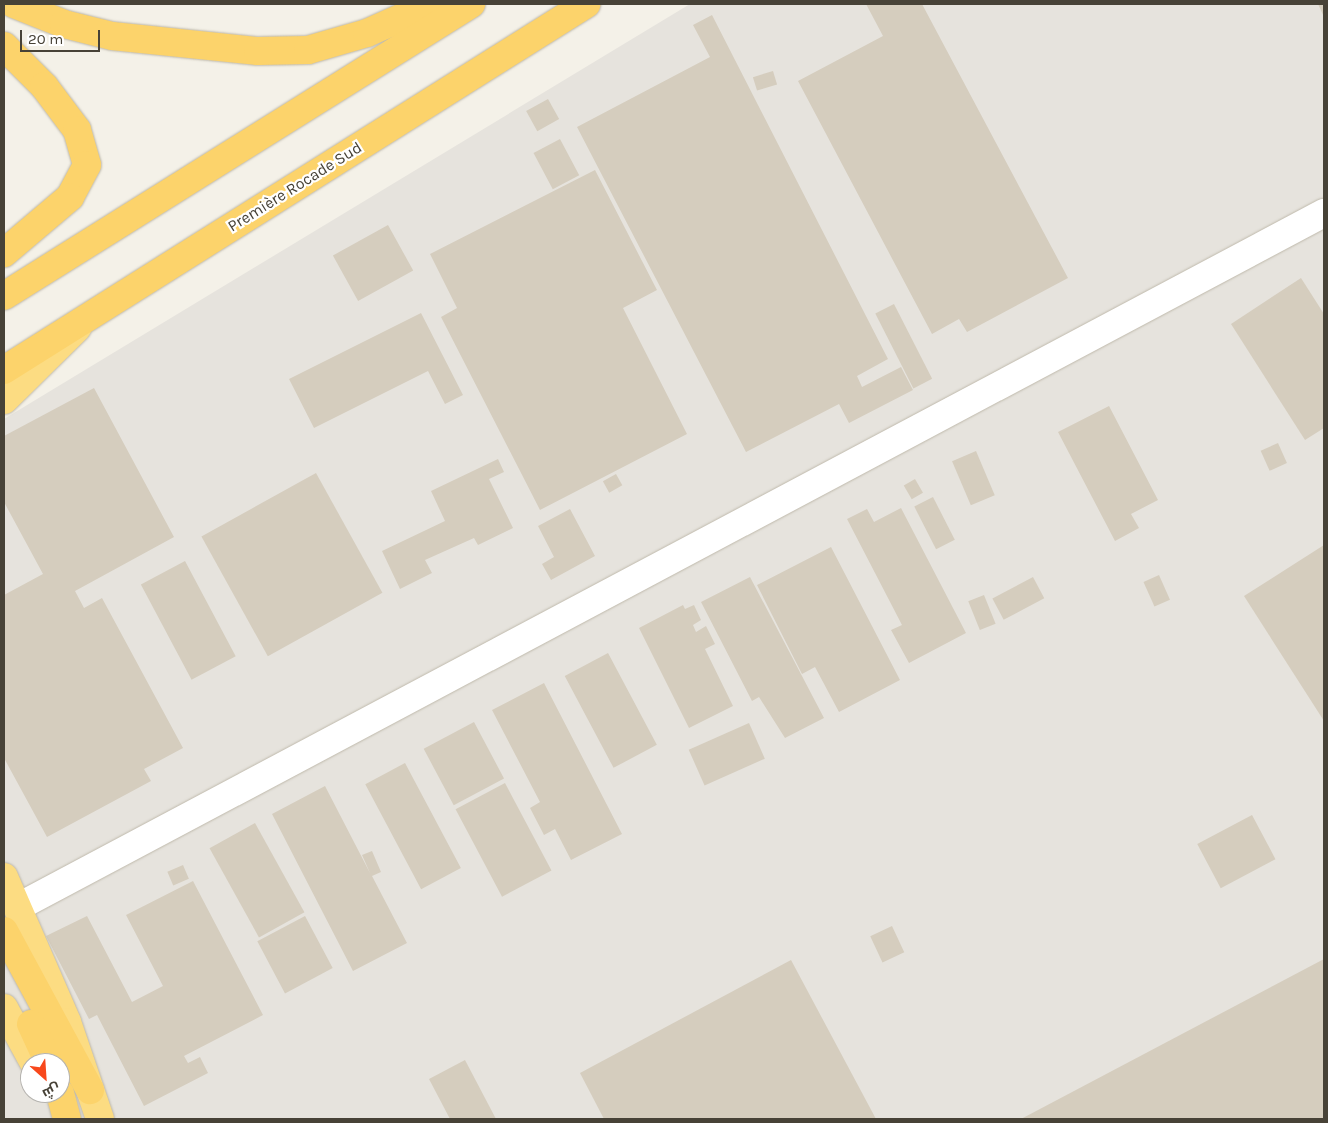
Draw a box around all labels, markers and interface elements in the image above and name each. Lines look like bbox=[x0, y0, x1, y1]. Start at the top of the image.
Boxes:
scale bar bbox=[22, 20, 102, 52]
text: 20 m bbox=[28, 30, 63, 48]
street label: Première Rocade Sud bbox=[224, 138, 366, 236]
north arrow bbox=[20, 1053, 70, 1103]
text: ش bbox=[40, 1079, 63, 1103]

